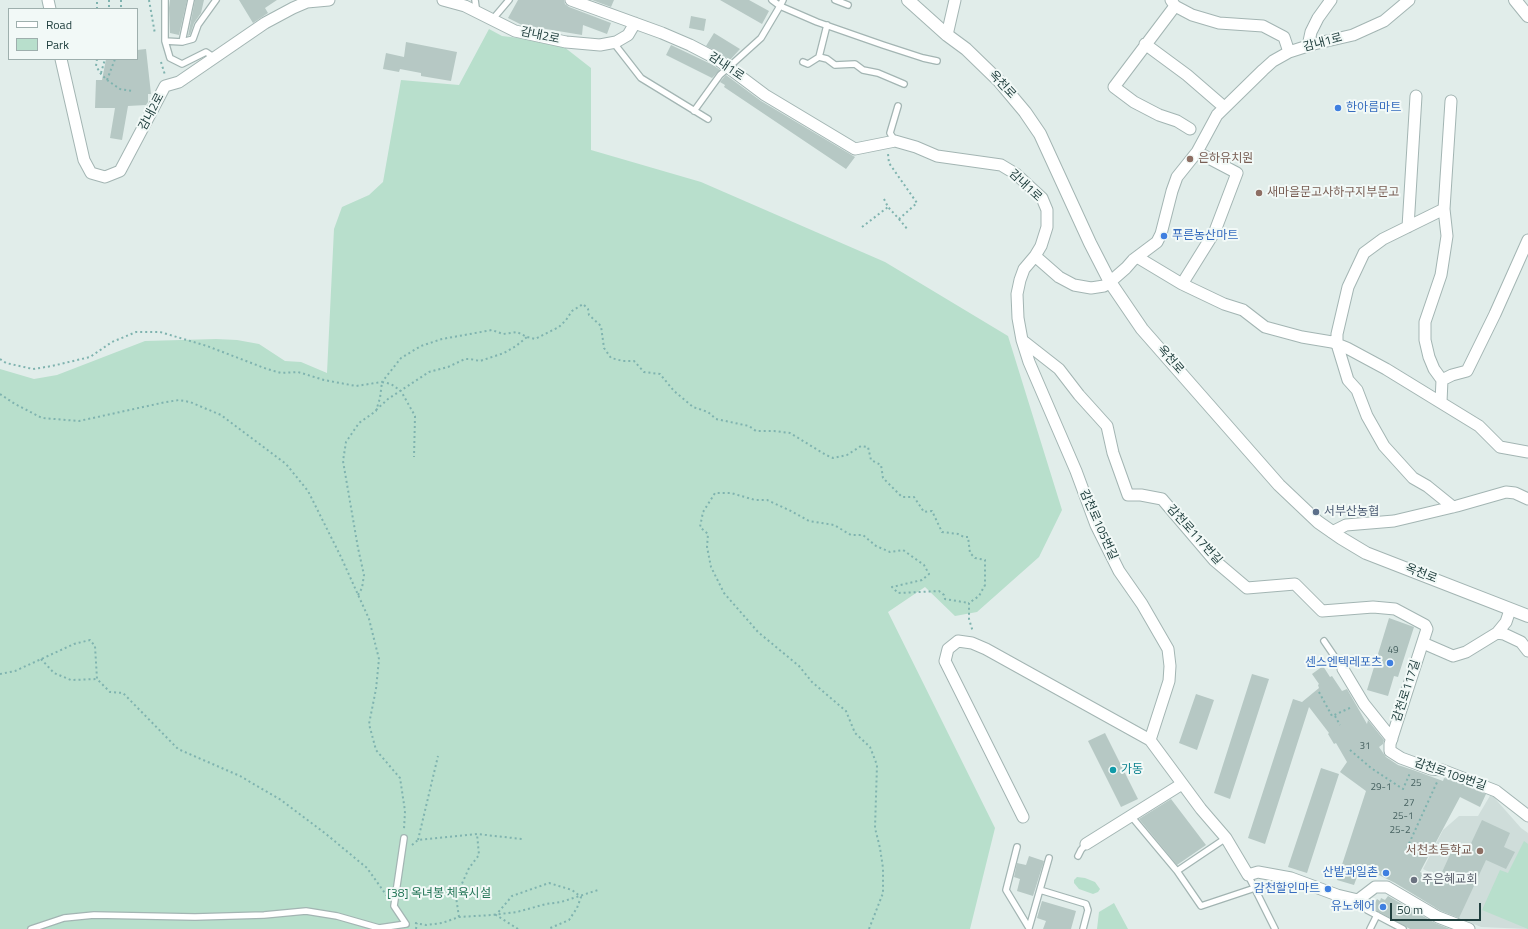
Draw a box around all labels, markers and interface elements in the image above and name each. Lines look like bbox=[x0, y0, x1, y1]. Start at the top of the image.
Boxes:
legend bbox=[8, 8, 138, 60]
text: Road bbox=[46, 15, 72, 34]
street label: 감내2로 bbox=[519, 25, 561, 47]
street label: 감내1로 bbox=[1302, 31, 1344, 55]
text: Park bbox=[46, 35, 69, 54]
street label: 감내1로 bbox=[705, 50, 747, 84]
street label: 옥천로 bbox=[985, 68, 1019, 102]
street label: 감내2로 bbox=[136, 91, 168, 133]
place label: 한아름마트 bbox=[1346, 101, 1401, 115]
marker: 한아름마트 bbox=[1333, 103, 1343, 113]
place label: 은하유치원 bbox=[1198, 152, 1253, 166]
marker: 은하유치원 bbox=[1185, 154, 1195, 164]
street label: 감내1로 bbox=[1006, 167, 1044, 205]
place label: 새마을문고사하구지부문고 bbox=[1267, 186, 1399, 200]
marker: 새마을문고사하구지부문고 bbox=[1254, 188, 1264, 198]
place label: 푸른농산마트 bbox=[1172, 229, 1238, 243]
marker: 푸른농산마트 bbox=[1159, 231, 1169, 241]
street label: 옥천로 bbox=[1154, 343, 1186, 377]
street label: 감천로105번길 bbox=[1076, 488, 1120, 562]
street label: 감천로117번길 bbox=[1163, 502, 1225, 568]
place label: 서부산농협 bbox=[1324, 505, 1379, 519]
marker: 서부산농협 bbox=[1311, 507, 1321, 517]
street label: 옥천로 bbox=[1403, 561, 1439, 587]
house number: 49 bbox=[1387, 645, 1399, 657]
place label: 센스엔텍레포츠 bbox=[1305, 656, 1382, 670]
marker: 센스엔텍레포츠 bbox=[1385, 658, 1395, 668]
street label: 감천로117길 bbox=[1390, 658, 1424, 724]
house number: 31 bbox=[1359, 741, 1371, 753]
street label: 감천로109번길 bbox=[1412, 756, 1488, 794]
place label: 가동 bbox=[1121, 763, 1143, 777]
marker: 가동 bbox=[1108, 765, 1118, 775]
house number: 25 bbox=[1410, 778, 1422, 790]
house number: 29-1 bbox=[1370, 782, 1392, 794]
house number: 27 bbox=[1403, 798, 1415, 810]
house number: 25-1 bbox=[1392, 811, 1414, 823]
house number: 25-2 bbox=[1389, 825, 1411, 837]
place label: 서천초등학교 bbox=[1406, 844, 1472, 858]
marker: 서천초등학교 bbox=[1475, 846, 1485, 856]
place label: 산밭과일촌 bbox=[1323, 866, 1378, 880]
marker: 산밭과일촌 bbox=[1381, 868, 1391, 878]
place label: 주은혜교회 bbox=[1422, 873, 1477, 887]
marker: 주은혜교회 bbox=[1409, 875, 1419, 885]
place label: 감천할인마트 bbox=[1254, 882, 1320, 896]
marker: 감천할인마트 bbox=[1323, 884, 1333, 894]
park label: [38] 옥녀봉 체육시설 bbox=[387, 887, 491, 901]
scale bar bbox=[1392, 895, 1483, 921]
place label: 유노헤어 bbox=[1331, 900, 1375, 914]
text: 50 m bbox=[1397, 900, 1423, 919]
marker: 유노헤어 bbox=[1378, 902, 1388, 912]

